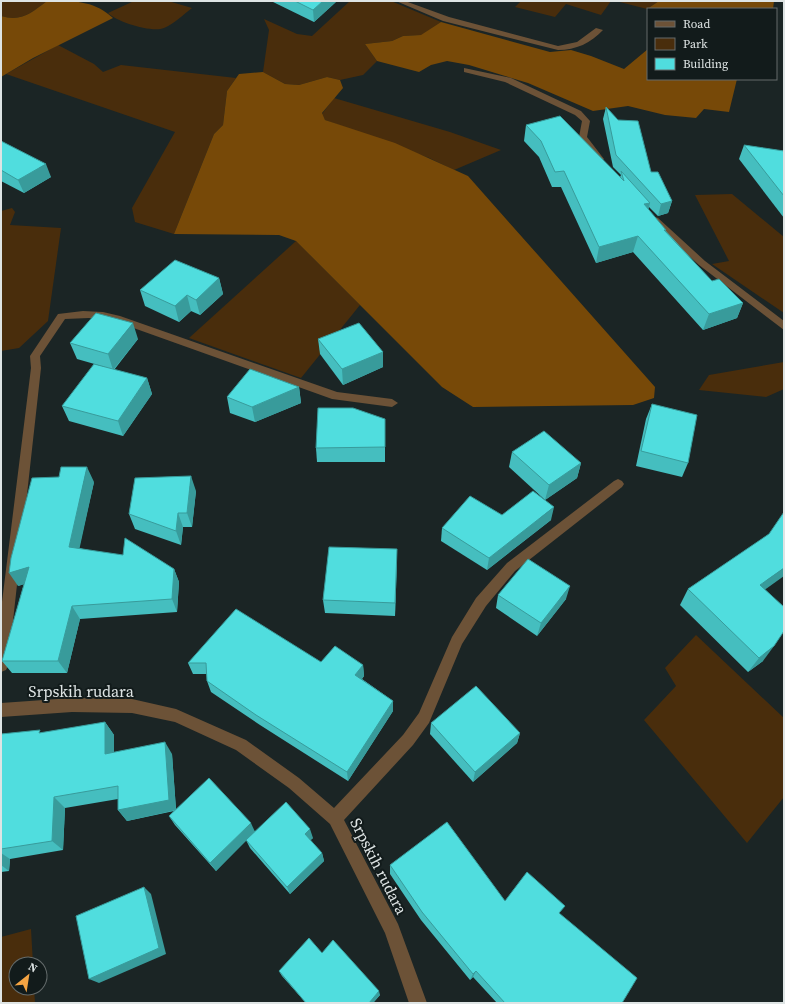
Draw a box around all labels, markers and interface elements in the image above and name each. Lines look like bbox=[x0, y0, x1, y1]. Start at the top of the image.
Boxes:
legend bbox=[647, 8, 777, 80]
text: Road bbox=[683, 16, 710, 32]
text: Park bbox=[683, 36, 708, 52]
text: Building bbox=[683, 56, 728, 72]
street label: Srpskih rudara bbox=[28, 680, 135, 702]
street label: Srpskih rudara bbox=[345, 814, 413, 919]
north arrow bbox=[8, 956, 48, 996]
text: N bbox=[26, 959, 40, 976]

